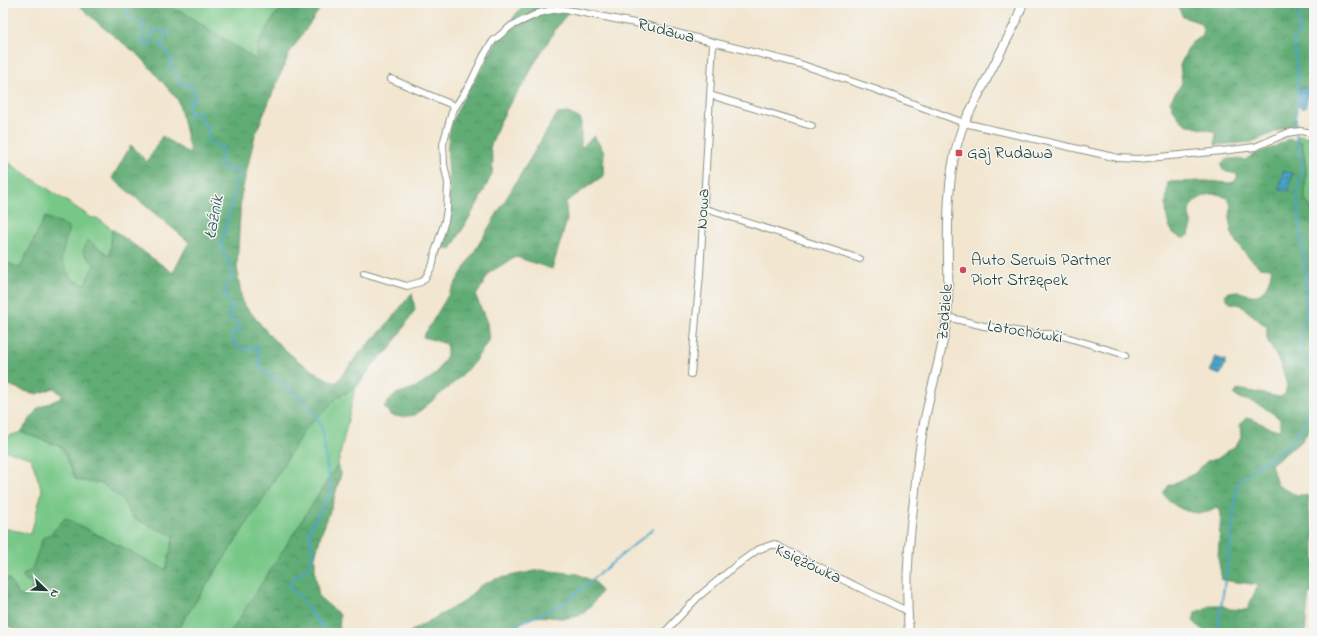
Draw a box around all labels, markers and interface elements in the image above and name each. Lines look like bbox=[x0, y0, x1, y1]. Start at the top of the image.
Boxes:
street label: Rudawa bbox=[635, 12, 697, 50]
place label: Gaj Rudawa bbox=[967, 141, 1053, 166]
marker: Gaj Rudawa bbox=[954, 148, 964, 158]
street label: Nowa bbox=[689, 188, 717, 230]
water label: Łaźnik bbox=[198, 192, 232, 241]
place label: Auto Serwis Partner Piotr Strzępek bbox=[971, 248, 1112, 293]
marker: Auto Serwis Partner Piotr Strzępek bbox=[958, 265, 968, 275]
street label: Zadziele bbox=[930, 282, 960, 341]
street label: Latochówki bbox=[986, 314, 1064, 350]
street label: Księżówka bbox=[771, 538, 845, 590]
north arrow bbox=[26, 570, 66, 610]
text: N bbox=[45, 587, 63, 600]

